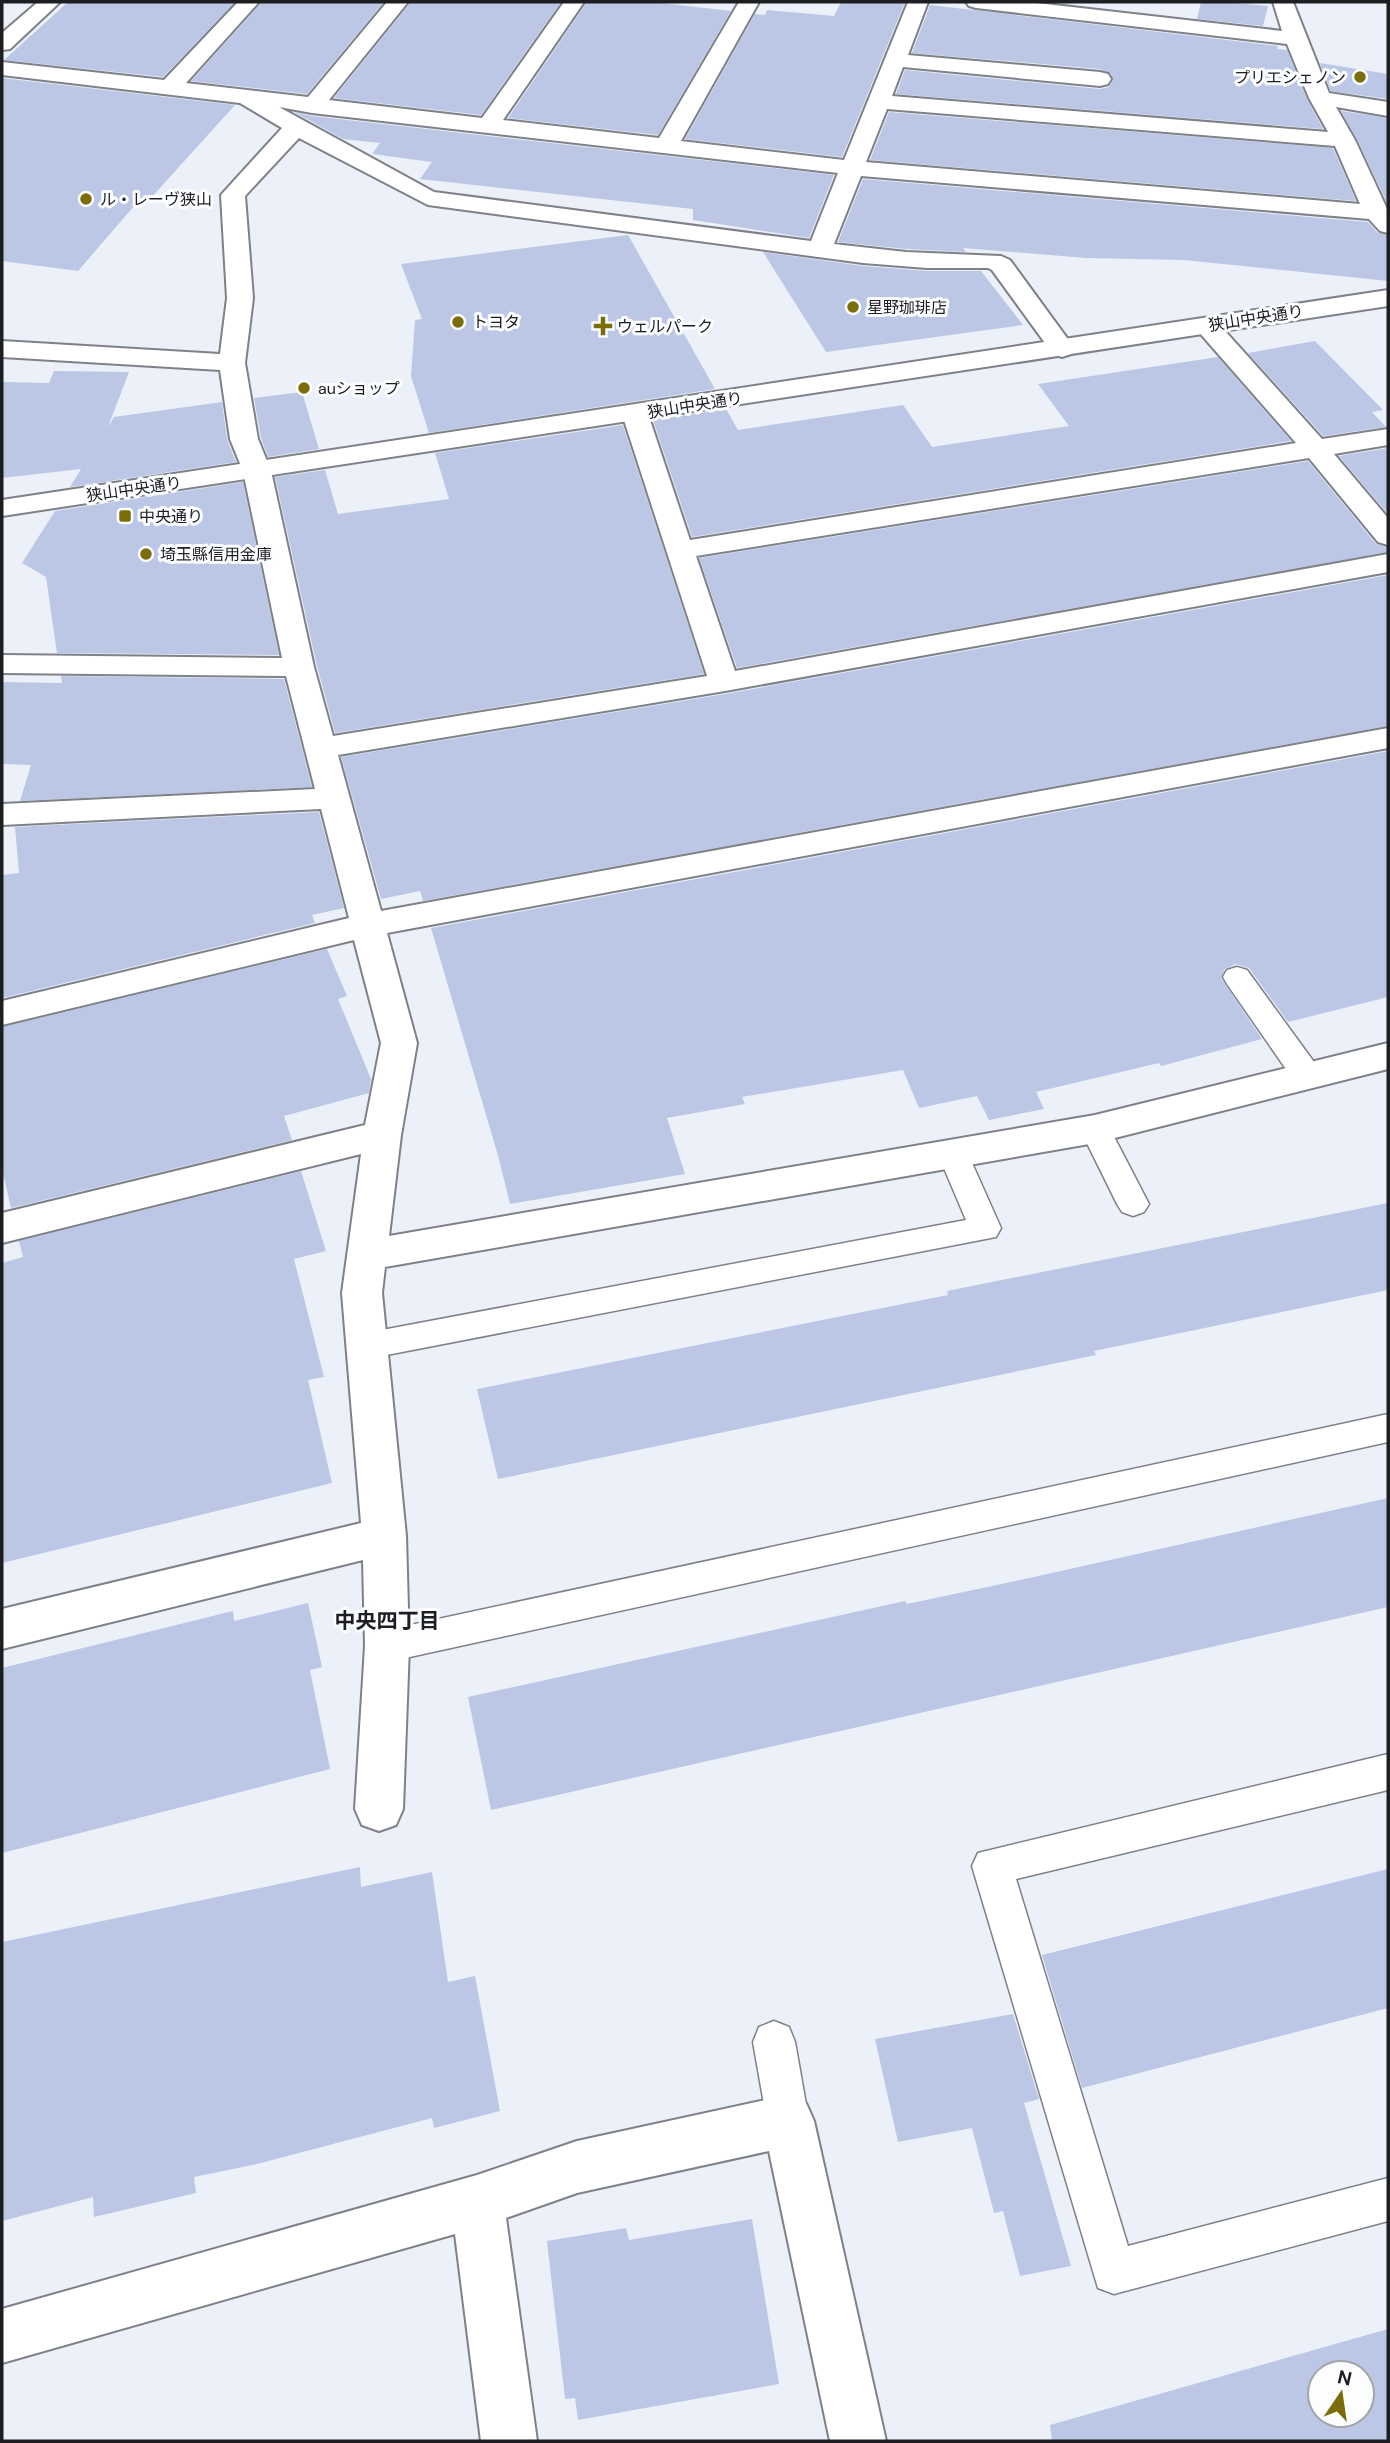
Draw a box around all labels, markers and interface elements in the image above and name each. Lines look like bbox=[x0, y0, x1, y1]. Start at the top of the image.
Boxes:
place label: プリエシェノン bbox=[1234, 67, 1346, 88]
marker: プリエシェノン bbox=[1352, 69, 1368, 85]
place label: ル・レーヴ狭山 bbox=[100, 189, 212, 210]
marker: ル・レーヴ狭山 bbox=[78, 191, 94, 207]
place label: 星野珈琲店 bbox=[867, 297, 947, 318]
marker: 星野珈琲店 bbox=[845, 299, 861, 315]
street label: 狭山中央通り bbox=[1207, 300, 1305, 336]
place label: トヨタ bbox=[472, 312, 520, 333]
marker: トヨタ bbox=[450, 314, 466, 330]
place label: ウェルパーク bbox=[617, 316, 713, 337]
marker: ウェルパーク bbox=[595, 318, 611, 334]
place label: auショップ bbox=[318, 378, 400, 399]
marker: auショップ bbox=[296, 380, 312, 396]
street label: 狭山中央通り bbox=[646, 387, 744, 423]
street label: 狭山中央通り bbox=[85, 472, 183, 506]
place label: 中央通り bbox=[139, 506, 203, 527]
marker: 中央通り bbox=[117, 508, 133, 524]
place label: 埼玉縣信用金庫 bbox=[160, 544, 272, 565]
marker: 埼玉縣信用金庫 bbox=[138, 546, 154, 562]
district label: 中央四丁目 bbox=[335, 1607, 440, 1635]
north arrow bbox=[1306, 2359, 1376, 2429]
text: N bbox=[1335, 2364, 1354, 2392]

